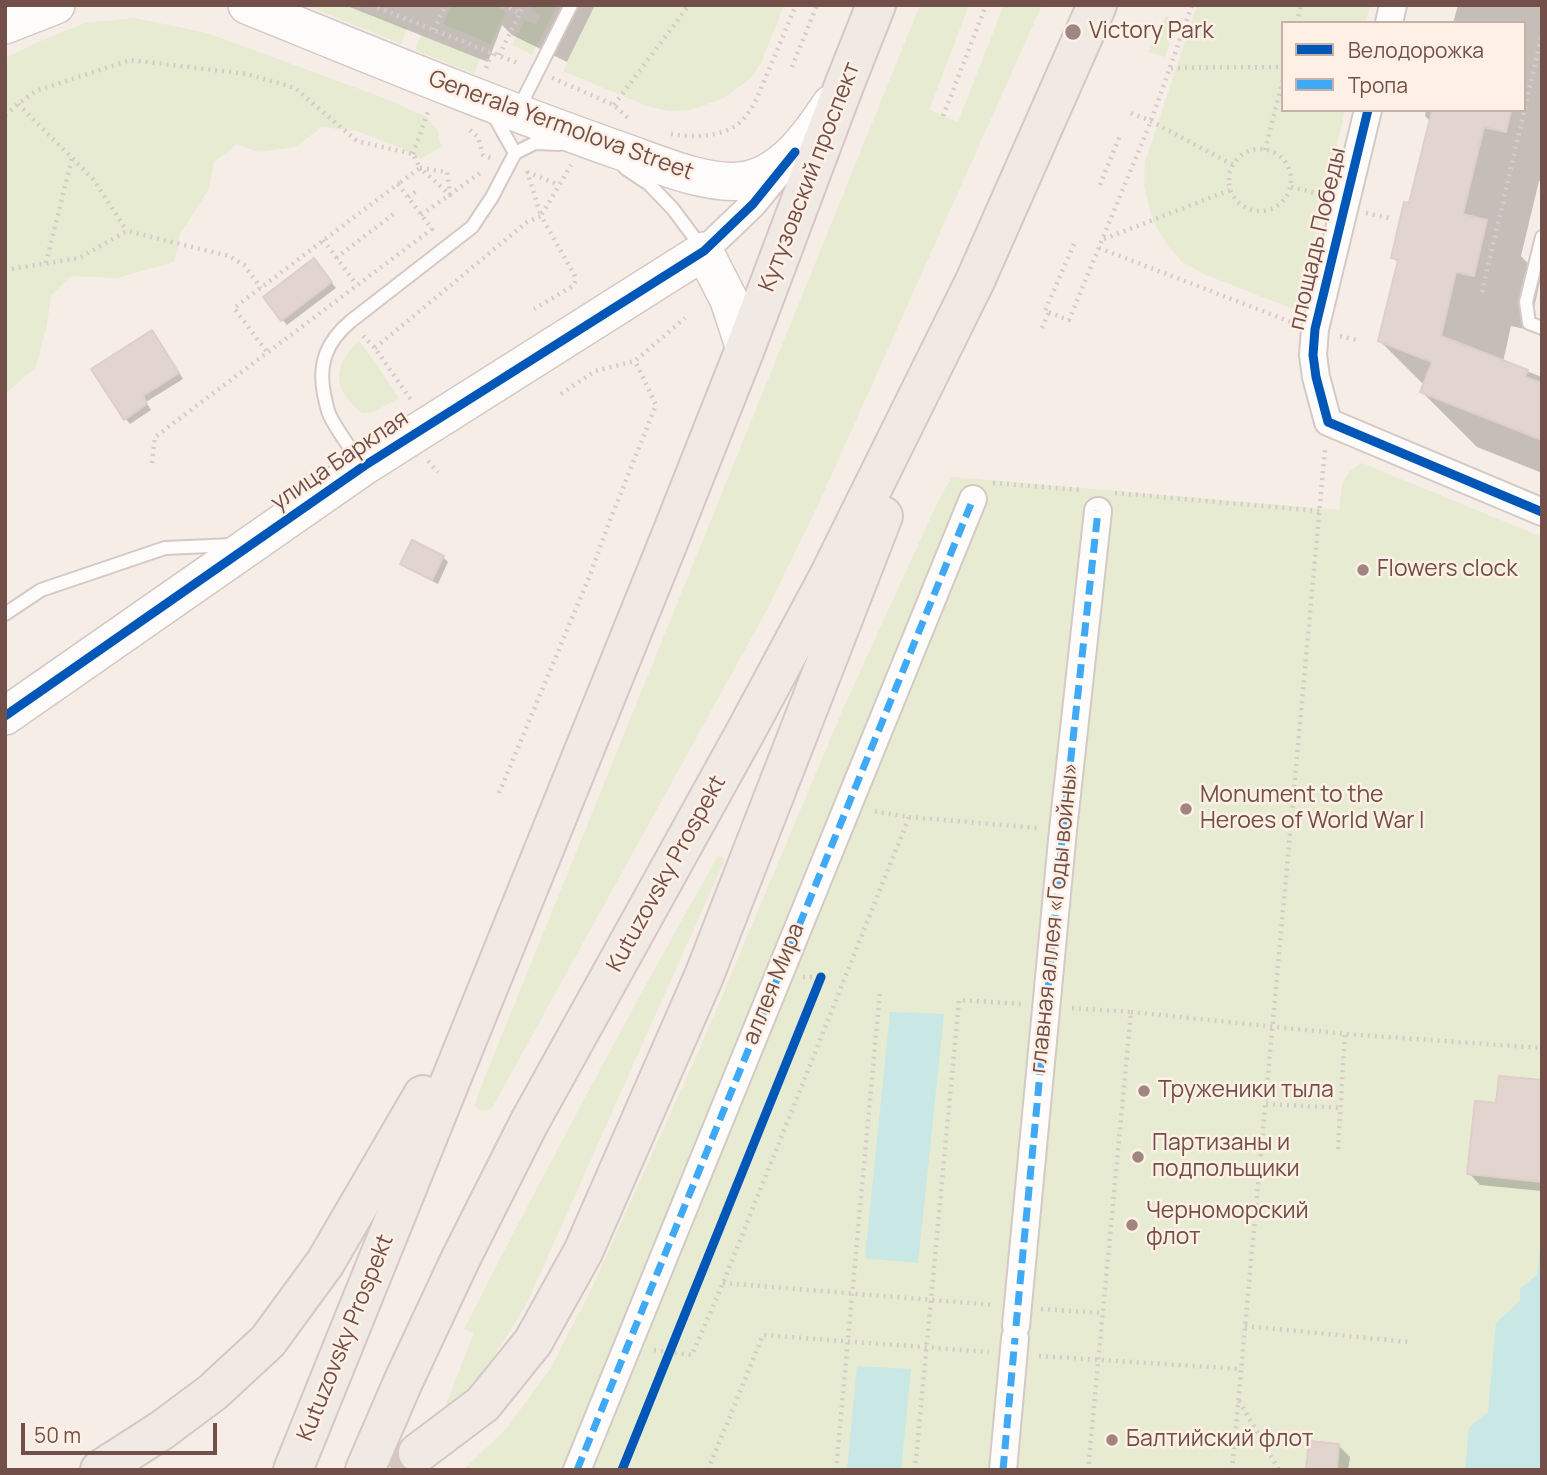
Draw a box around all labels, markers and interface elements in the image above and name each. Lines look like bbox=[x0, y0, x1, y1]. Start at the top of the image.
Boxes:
place label: Victory Park bbox=[1089, 18, 1214, 46]
legend bbox=[1281, 21, 1526, 112]
marker: Victory Park bbox=[1063, 22, 1083, 42]
text: Велодорожка bbox=[1348, 36, 1484, 64]
street label: Кутузовский проспект bbox=[753, 58, 867, 296]
street label: Generala Yermolova Street bbox=[425, 65, 697, 187]
text: Тропа bbox=[1348, 71, 1408, 99]
street label: площадь Победы bbox=[1284, 145, 1352, 333]
street label: улица Барклая bbox=[266, 405, 414, 517]
place label: Flowers clock bbox=[1377, 556, 1518, 584]
marker: Flowers clock bbox=[1355, 562, 1371, 578]
street label: главная аллея «Годы войны» bbox=[1025, 761, 1085, 1075]
street label: Kutuzovsky Prospekt bbox=[601, 771, 733, 977]
place label: Monument to the Heroes of World War I bbox=[1200, 782, 1424, 836]
marker: Monument to the Heroes of World War I bbox=[1178, 801, 1194, 817]
street label: аллея Мира bbox=[737, 919, 811, 1049]
place label: Труженики тыла bbox=[1158, 1077, 1334, 1105]
marker: Труженики тыла bbox=[1136, 1083, 1152, 1099]
place label: Партизаны и подпольщики bbox=[1152, 1130, 1300, 1184]
marker: Партизаны и подпольщики bbox=[1130, 1149, 1146, 1165]
place label: Черноморский флот bbox=[1146, 1198, 1309, 1252]
marker: Черноморский флот bbox=[1124, 1217, 1140, 1233]
street label: Kutuzovsky Prospekt bbox=[292, 1231, 400, 1445]
scale bar bbox=[24, 1408, 220, 1452]
text: 50 m bbox=[34, 1421, 81, 1449]
place label: Балтийский флот bbox=[1126, 1426, 1313, 1454]
marker: Балтийский флот bbox=[1104, 1432, 1120, 1448]

